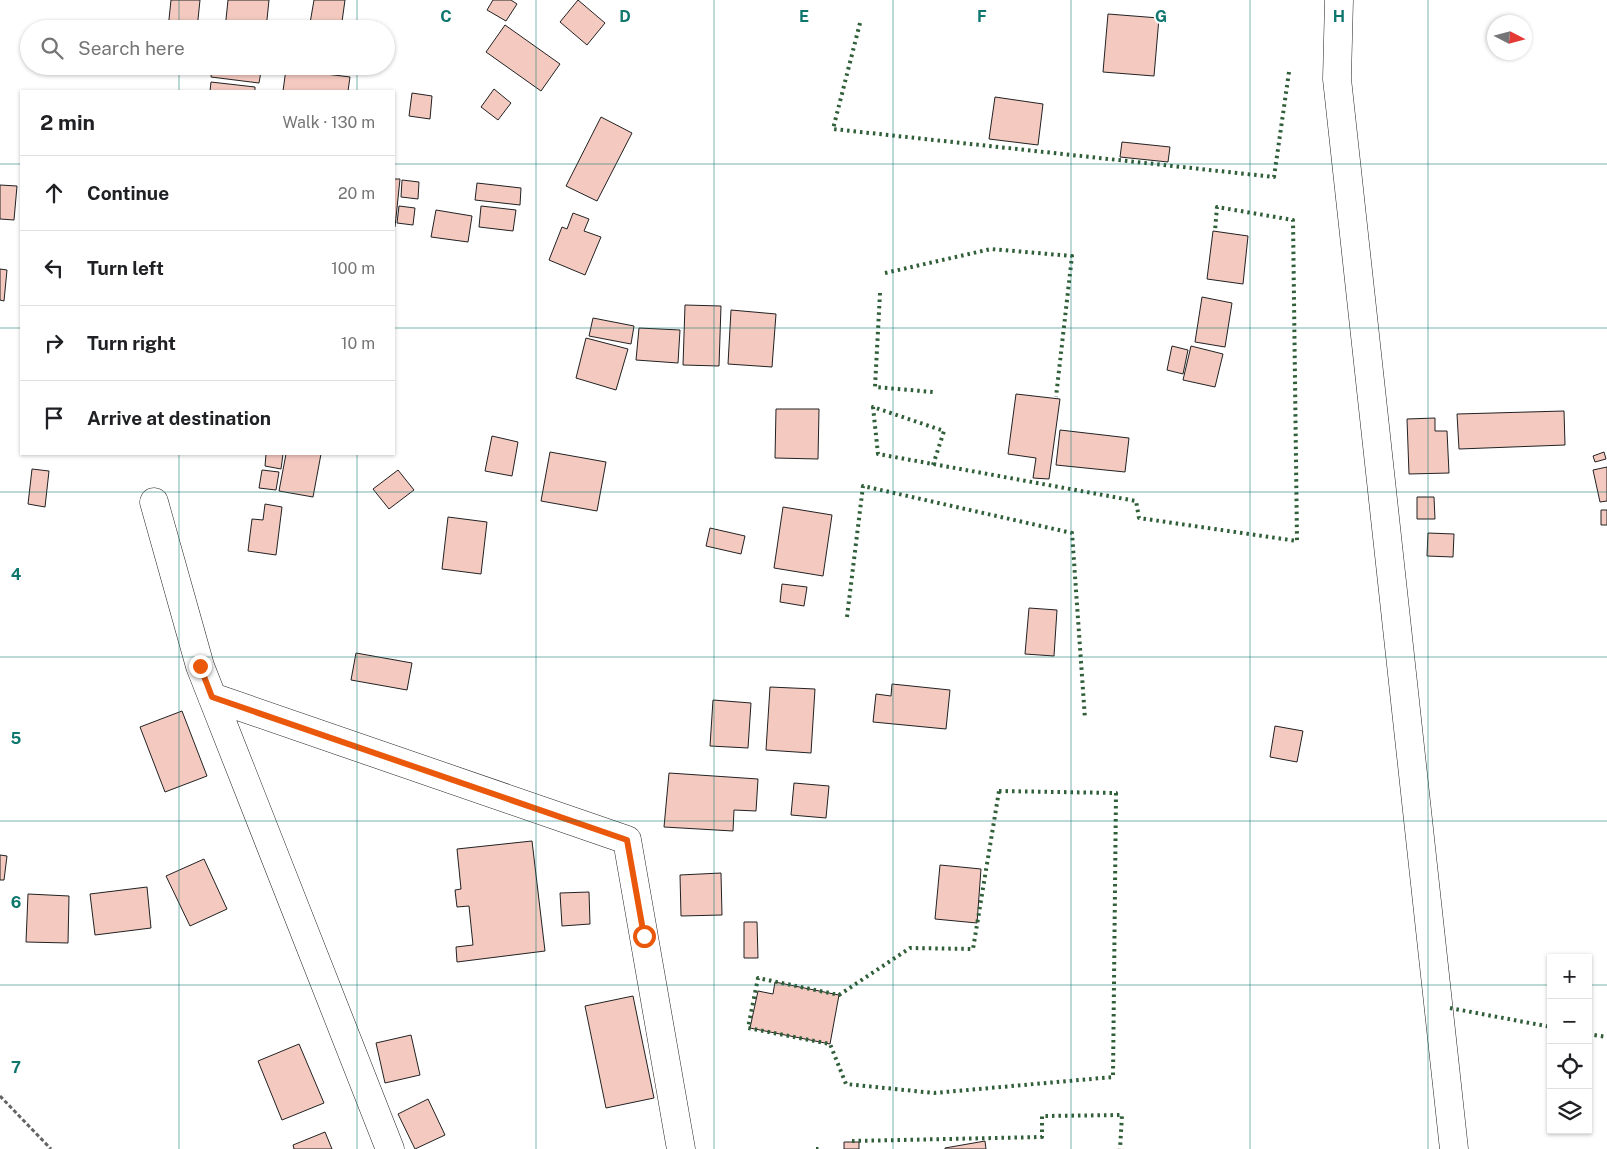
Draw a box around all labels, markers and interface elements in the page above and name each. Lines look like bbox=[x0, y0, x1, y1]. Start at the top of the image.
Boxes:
text: C bbox=[440, 7, 452, 26]
text: D bbox=[619, 7, 631, 26]
text: E bbox=[799, 7, 809, 26]
text: F bbox=[977, 7, 987, 26]
text: G bbox=[1155, 7, 1167, 26]
text: H bbox=[1333, 7, 1345, 26]
north arrow bbox=[1487, 15, 1532, 60]
search box bbox=[20, 20, 395, 75]
icon: search bbox=[38, 34, 66, 62]
text: Search here bbox=[78, 37, 185, 59]
text: 2 min bbox=[40, 110, 95, 135]
text: Walk · 130 m bbox=[282, 113, 375, 132]
icon: ahead bbox=[40, 179, 68, 207]
text: Continue bbox=[87, 182, 169, 204]
text: 20 m bbox=[338, 184, 375, 203]
icon: left bbox=[40, 254, 68, 282]
text: Turn left bbox=[87, 257, 164, 279]
text: 100 m bbox=[331, 259, 375, 278]
icon: right bbox=[40, 329, 68, 357]
text: Turn right bbox=[87, 332, 176, 354]
text: 10 m bbox=[341, 334, 375, 353]
icon: arrive bbox=[40, 404, 68, 432]
text: Arrive at destination bbox=[87, 407, 271, 429]
text: 4 bbox=[11, 565, 22, 584]
route end bbox=[189, 655, 212, 678]
text: 5 bbox=[11, 729, 22, 748]
text: 6 bbox=[11, 893, 21, 912]
route start bbox=[633, 925, 656, 948]
map controls bbox=[1547, 954, 1592, 1134]
button: + bbox=[1547, 954, 1592, 999]
button: − bbox=[1547, 999, 1592, 1044]
button: locate bbox=[1547, 1044, 1592, 1089]
text: 7 bbox=[11, 1058, 21, 1077]
button: layers bbox=[1547, 1089, 1592, 1134]

